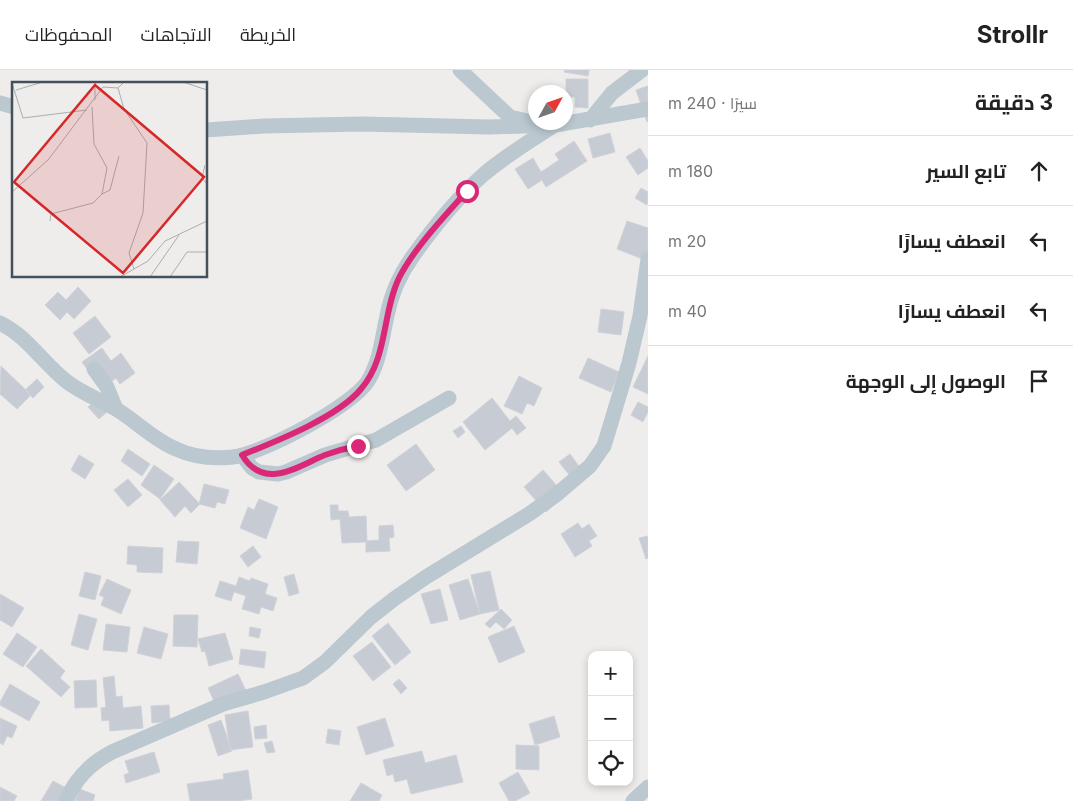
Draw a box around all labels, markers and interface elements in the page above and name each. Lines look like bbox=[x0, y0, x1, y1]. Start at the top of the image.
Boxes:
text: Strollr bbox=[977, 20, 1048, 49]
text: المحفوظات bbox=[25, 24, 113, 45]
text: الاتجاهات bbox=[141, 24, 212, 45]
text: الخريطة bbox=[240, 24, 296, 45]
inset map bbox=[12, 82, 208, 278]
north arrow bbox=[528, 85, 573, 130]
text: 3 دقيقة bbox=[975, 90, 1053, 115]
text: سيرًا · 240 m bbox=[668, 93, 757, 113]
icon: ahead bbox=[1025, 157, 1053, 185]
text: تابع السير bbox=[926, 160, 1006, 183]
text: 180 m bbox=[668, 161, 713, 181]
route start bbox=[456, 180, 479, 203]
icon: left bbox=[1025, 227, 1053, 255]
text: انعطف يسارًا bbox=[898, 230, 1006, 253]
text: 20 m bbox=[668, 231, 706, 251]
icon: left bbox=[1025, 297, 1053, 325]
text: انعطف يسارًا bbox=[898, 300, 1006, 323]
text: 40 m bbox=[668, 301, 707, 321]
icon: arrive bbox=[1025, 367, 1053, 395]
text: الوصول إلى الوجهة bbox=[846, 370, 1006, 393]
route end bbox=[347, 435, 370, 458]
map controls bbox=[588, 651, 633, 786]
button: + bbox=[588, 651, 633, 696]
button: − bbox=[588, 696, 633, 741]
button: locate bbox=[588, 741, 633, 786]

